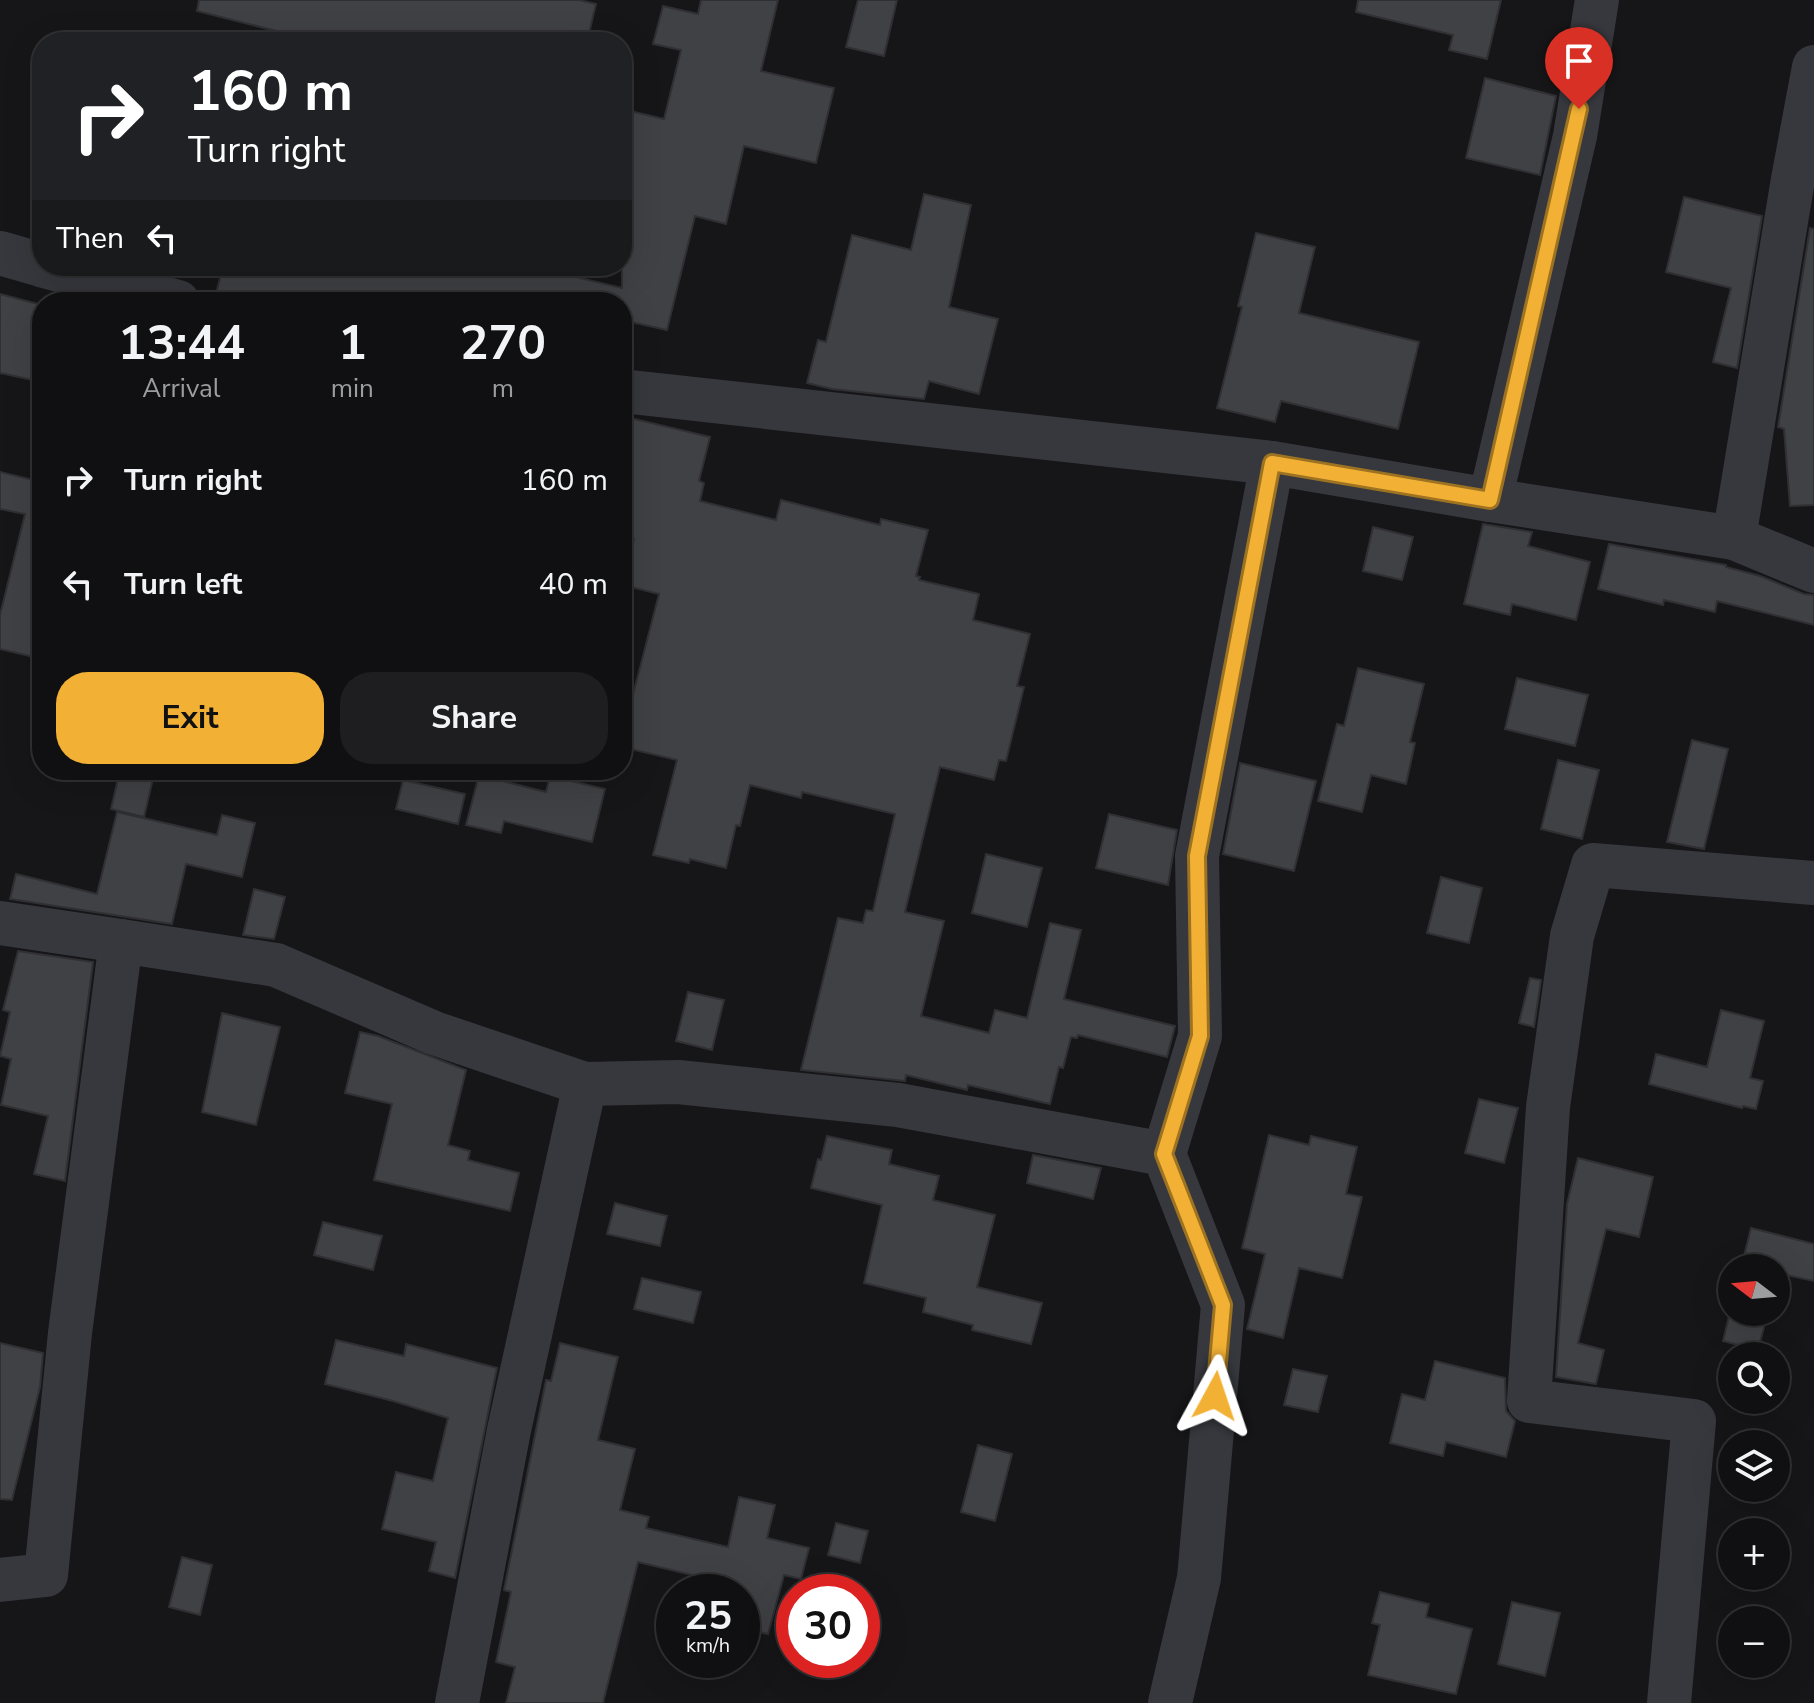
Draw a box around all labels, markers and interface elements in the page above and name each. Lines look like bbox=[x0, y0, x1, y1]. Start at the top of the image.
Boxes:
pin bbox=[1545, 27, 1613, 109]
icon: arrive bbox=[1557, 39, 1601, 83]
text: 160 m bbox=[188, 53, 353, 130]
icon: right bbox=[56, 64, 160, 168]
text: Turn right bbox=[188, 126, 345, 175]
icon: left bbox=[140, 216, 184, 260]
text: Then bbox=[56, 218, 124, 259]
text: 13:44 bbox=[118, 310, 245, 376]
text: 1 bbox=[338, 310, 367, 376]
text: 270 bbox=[460, 310, 546, 376]
text: Arrival bbox=[142, 371, 221, 406]
text: min bbox=[331, 371, 374, 406]
text: m bbox=[492, 371, 514, 406]
icon: right bbox=[56, 458, 100, 502]
text: Turn right bbox=[124, 460, 262, 501]
text: 160 m bbox=[521, 460, 608, 501]
icon: left bbox=[56, 562, 100, 606]
text: Turn left bbox=[124, 564, 242, 605]
text: 40 m bbox=[539, 564, 608, 605]
button: Exit bbox=[56, 672, 324, 764]
button: Share bbox=[340, 672, 608, 764]
north arrow bbox=[1718, 1254, 1790, 1326]
map controls bbox=[1718, 1254, 1790, 1678]
button: search bbox=[1718, 1342, 1790, 1414]
position arrow bbox=[1173, 1354, 1257, 1438]
button: layers bbox=[1718, 1430, 1790, 1502]
button: + bbox=[1718, 1518, 1790, 1590]
speed limit sign: 30 bbox=[776, 1574, 880, 1678]
text: 25 bbox=[684, 1589, 732, 1643]
button: − bbox=[1718, 1606, 1790, 1678]
text: km/h bbox=[686, 1632, 730, 1659]

